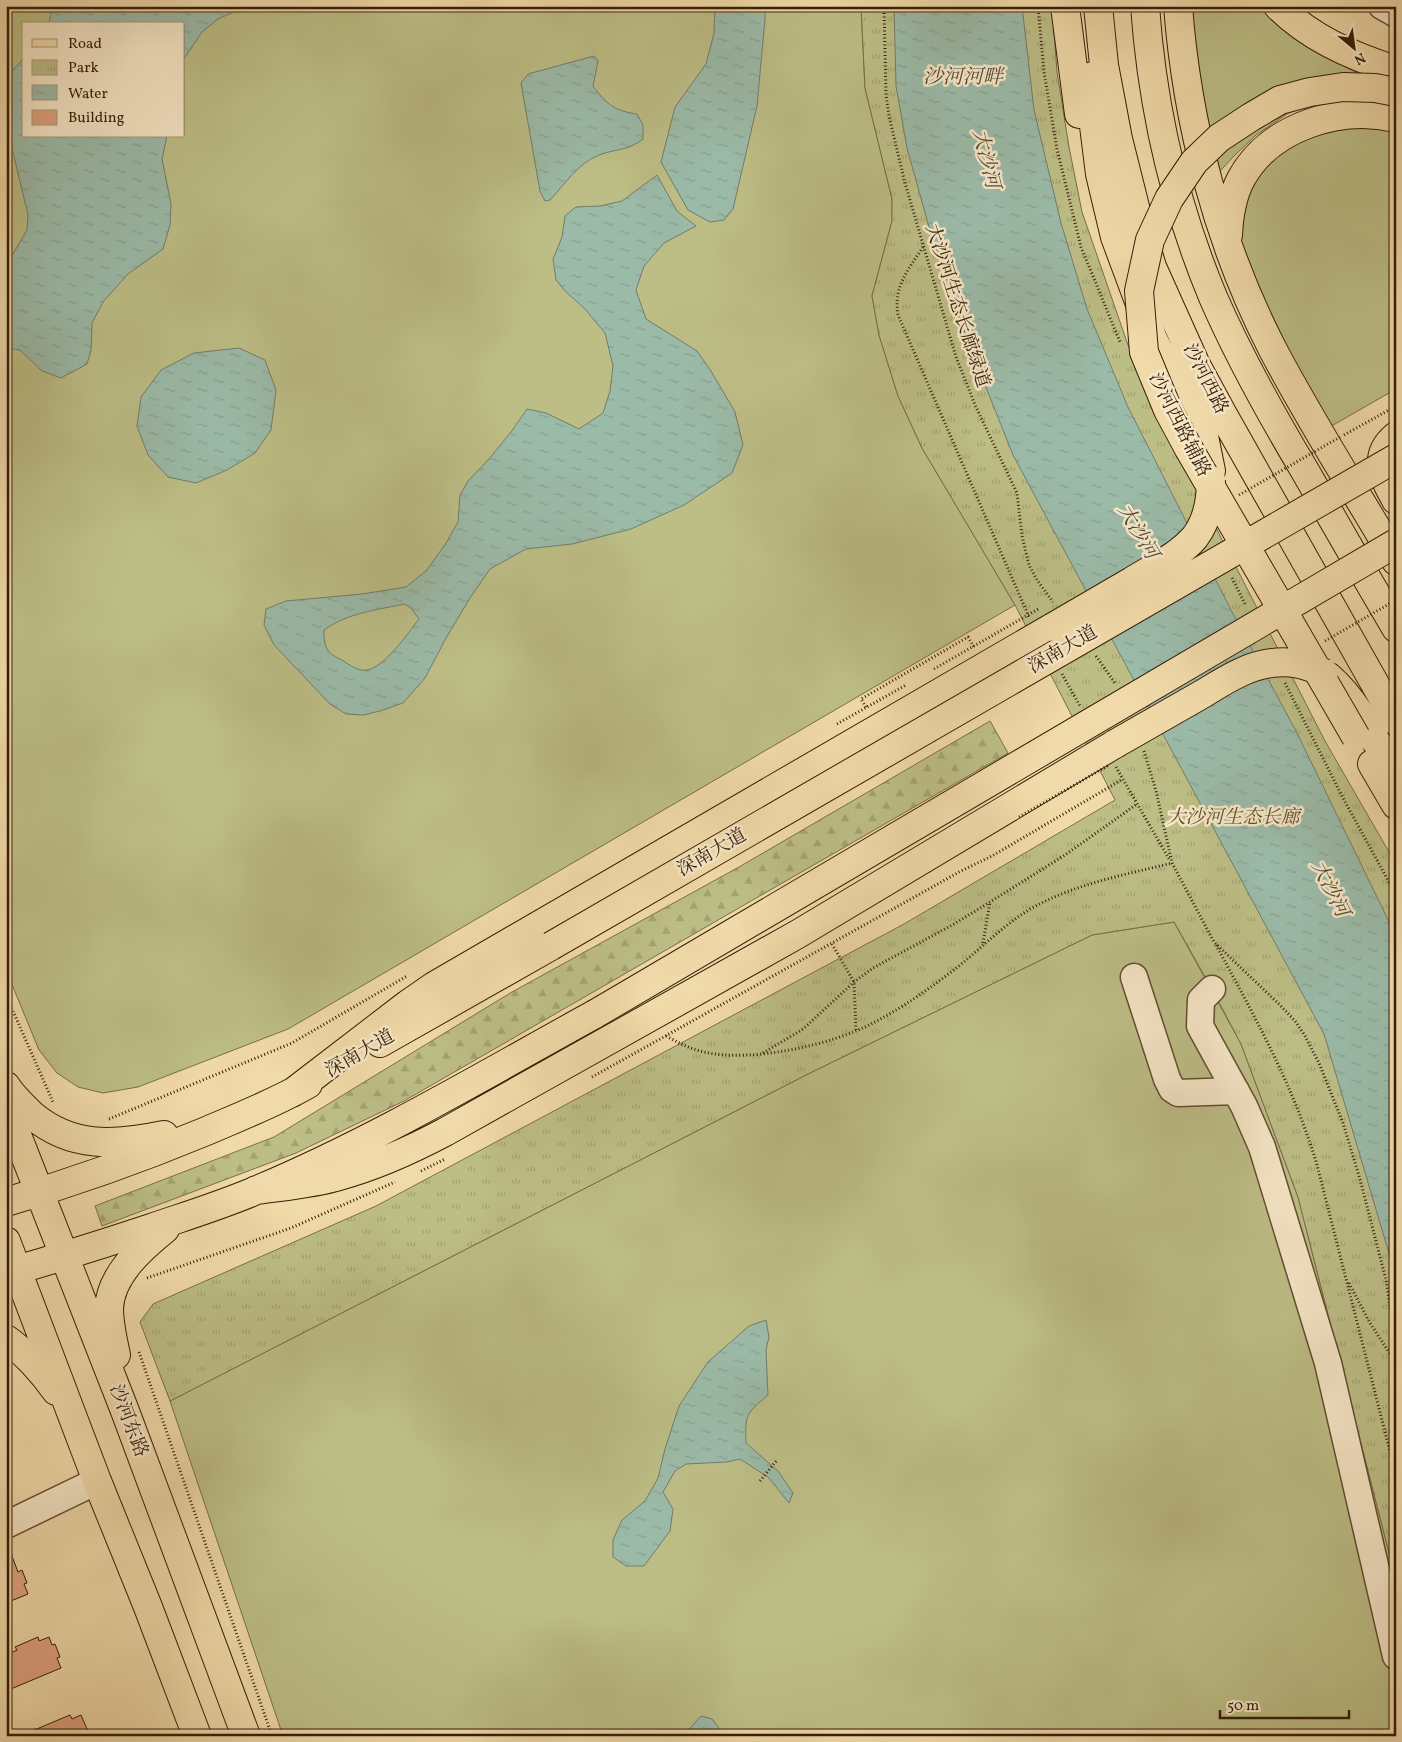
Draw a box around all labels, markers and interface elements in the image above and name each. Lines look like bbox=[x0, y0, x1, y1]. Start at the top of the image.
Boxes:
legend bbox=[22, 22, 185, 138]
north arrow bbox=[1330, 22, 1380, 72]
text: Road bbox=[68, 34, 102, 55]
text: N bbox=[1351, 47, 1369, 69]
text: Park bbox=[68, 58, 99, 79]
water label: 沙河河畔 bbox=[923, 64, 1006, 92]
text: Water bbox=[68, 84, 108, 105]
text: Building bbox=[68, 108, 125, 129]
water label: 大沙河 bbox=[964, 127, 1007, 194]
street label: 大沙河生态长廊绿道 bbox=[918, 221, 996, 391]
street label: 沙河西路 bbox=[1176, 339, 1234, 419]
street label: 沙河西路辅路 bbox=[1142, 368, 1216, 482]
water label: 大沙河 bbox=[1110, 499, 1166, 567]
street label: 深南大道 bbox=[1024, 620, 1102, 680]
park label: 大沙河生态长廊 bbox=[1166, 805, 1302, 831]
street label: 深南大道 bbox=[673, 823, 751, 883]
water label: 大沙河 bbox=[1303, 856, 1356, 925]
street label: 深南大道 bbox=[321, 1024, 399, 1084]
street label: 沙河东路 bbox=[102, 1381, 154, 1461]
scale bar bbox=[1220, 1687, 1348, 1719]
text: 50 m bbox=[1227, 1696, 1259, 1717]

